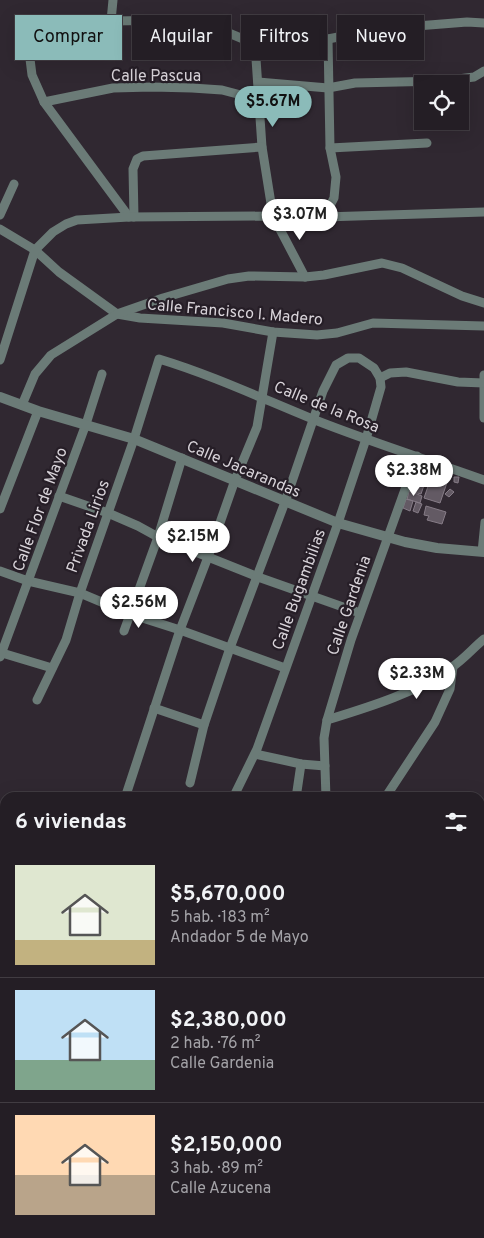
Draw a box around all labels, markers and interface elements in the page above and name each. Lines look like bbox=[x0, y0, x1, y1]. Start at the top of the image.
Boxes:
chip: Comprar bbox=[15, 15, 122, 60]
chip: Alquilar bbox=[132, 15, 231, 60]
chip: Filtros bbox=[241, 15, 327, 60]
chip: Nuevo bbox=[337, 15, 424, 60]
street label: Calle Pascua bbox=[111, 67, 201, 87]
map controls bbox=[414, 75, 469, 130]
button: locate bbox=[414, 75, 469, 130]
pin: $5.67M bbox=[232, 86, 314, 128]
text: $5.67M bbox=[246, 92, 300, 112]
pin: $3.07M bbox=[259, 198, 341, 241]
text: $3.07M bbox=[273, 205, 327, 225]
street label: Calle Francisco I. Madero bbox=[146, 295, 324, 331]
street label: Calle de la Rosa bbox=[271, 378, 382, 438]
street label: Calle Jacarandas bbox=[183, 437, 303, 503]
street label: Calle Flor de Mayo bbox=[9, 445, 73, 575]
pin: $2.38M bbox=[373, 454, 455, 497]
text: $2.38M bbox=[386, 461, 442, 481]
street label: Privada Lirios bbox=[63, 477, 115, 576]
pin: $2.15M bbox=[152, 520, 234, 563]
street label: Calle Bugambilias bbox=[269, 526, 331, 653]
text: $2.15M bbox=[167, 527, 219, 547]
street label: Calle Gardenia bbox=[323, 553, 376, 658]
pin: $2.56M bbox=[98, 586, 180, 629]
text: $2.56M bbox=[111, 593, 167, 613]
pin: $2.33M bbox=[376, 658, 458, 700]
text: $2.33M bbox=[389, 664, 445, 684]
icon: filters bbox=[442, 808, 470, 836]
text: 6 viviendas bbox=[15, 809, 127, 836]
text: $5,670,000 bbox=[170, 881, 286, 908]
icon: home bbox=[55, 885, 115, 945]
text: 5 hab. · 183 m² bbox=[170, 908, 270, 928]
text: Andador 5 de Mayo bbox=[170, 928, 309, 948]
text: $2,380,000 bbox=[170, 1007, 287, 1034]
icon: home bbox=[55, 1010, 115, 1070]
text: 2 hab. · 76 m² bbox=[170, 1034, 261, 1054]
text: Calle Gardenia bbox=[170, 1054, 274, 1074]
text: $2,150,000 bbox=[170, 1132, 283, 1159]
icon: home bbox=[55, 1135, 115, 1195]
text: 3 hab. · 89 m² bbox=[170, 1159, 263, 1179]
text: Calle Azucena bbox=[170, 1179, 271, 1199]

